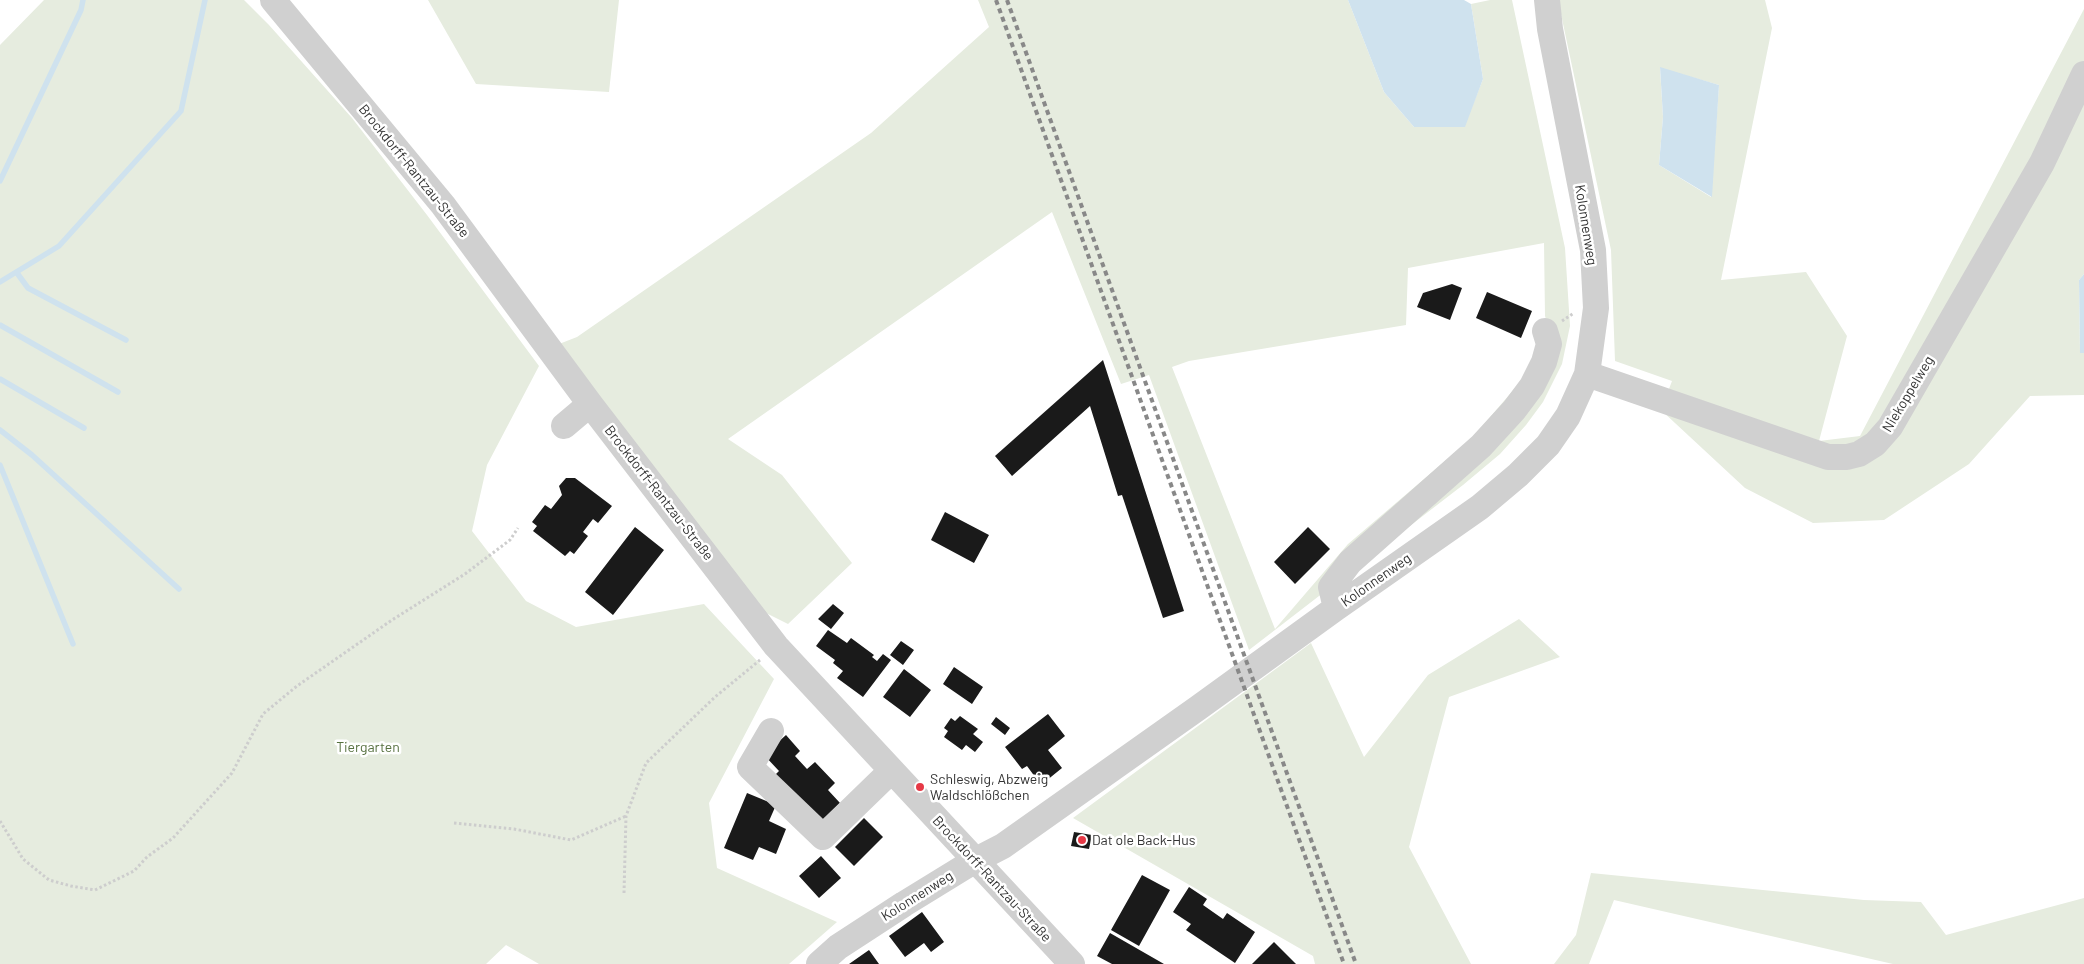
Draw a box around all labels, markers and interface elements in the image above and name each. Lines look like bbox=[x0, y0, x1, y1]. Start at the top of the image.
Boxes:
street label: Brockdorff-Rantzau-Straße bbox=[355, 101, 473, 241]
street label: Kolonnenweg bbox=[1571, 183, 1601, 267]
street label: Niekoppelweg bbox=[1879, 353, 1937, 435]
street label: Brockdorff-Rantzau-Straße bbox=[601, 422, 717, 564]
street label: Kolonnenweg bbox=[1338, 550, 1414, 610]
park label: Tiergarten bbox=[336, 739, 400, 755]
place label: Schleswig, Abzweig Waldschlößchen bbox=[930, 771, 1048, 804]
marker: Schleswig, Abzweig Waldschlößchen bbox=[914, 781, 926, 793]
street label: Brockdorff-Rantzau-Straße bbox=[929, 812, 1055, 946]
place label: Dat ole Back-Hus bbox=[1092, 832, 1195, 848]
marker: Dat ole Back-Hus bbox=[1076, 834, 1088, 846]
street label: Kolonnenweg bbox=[878, 867, 956, 925]

